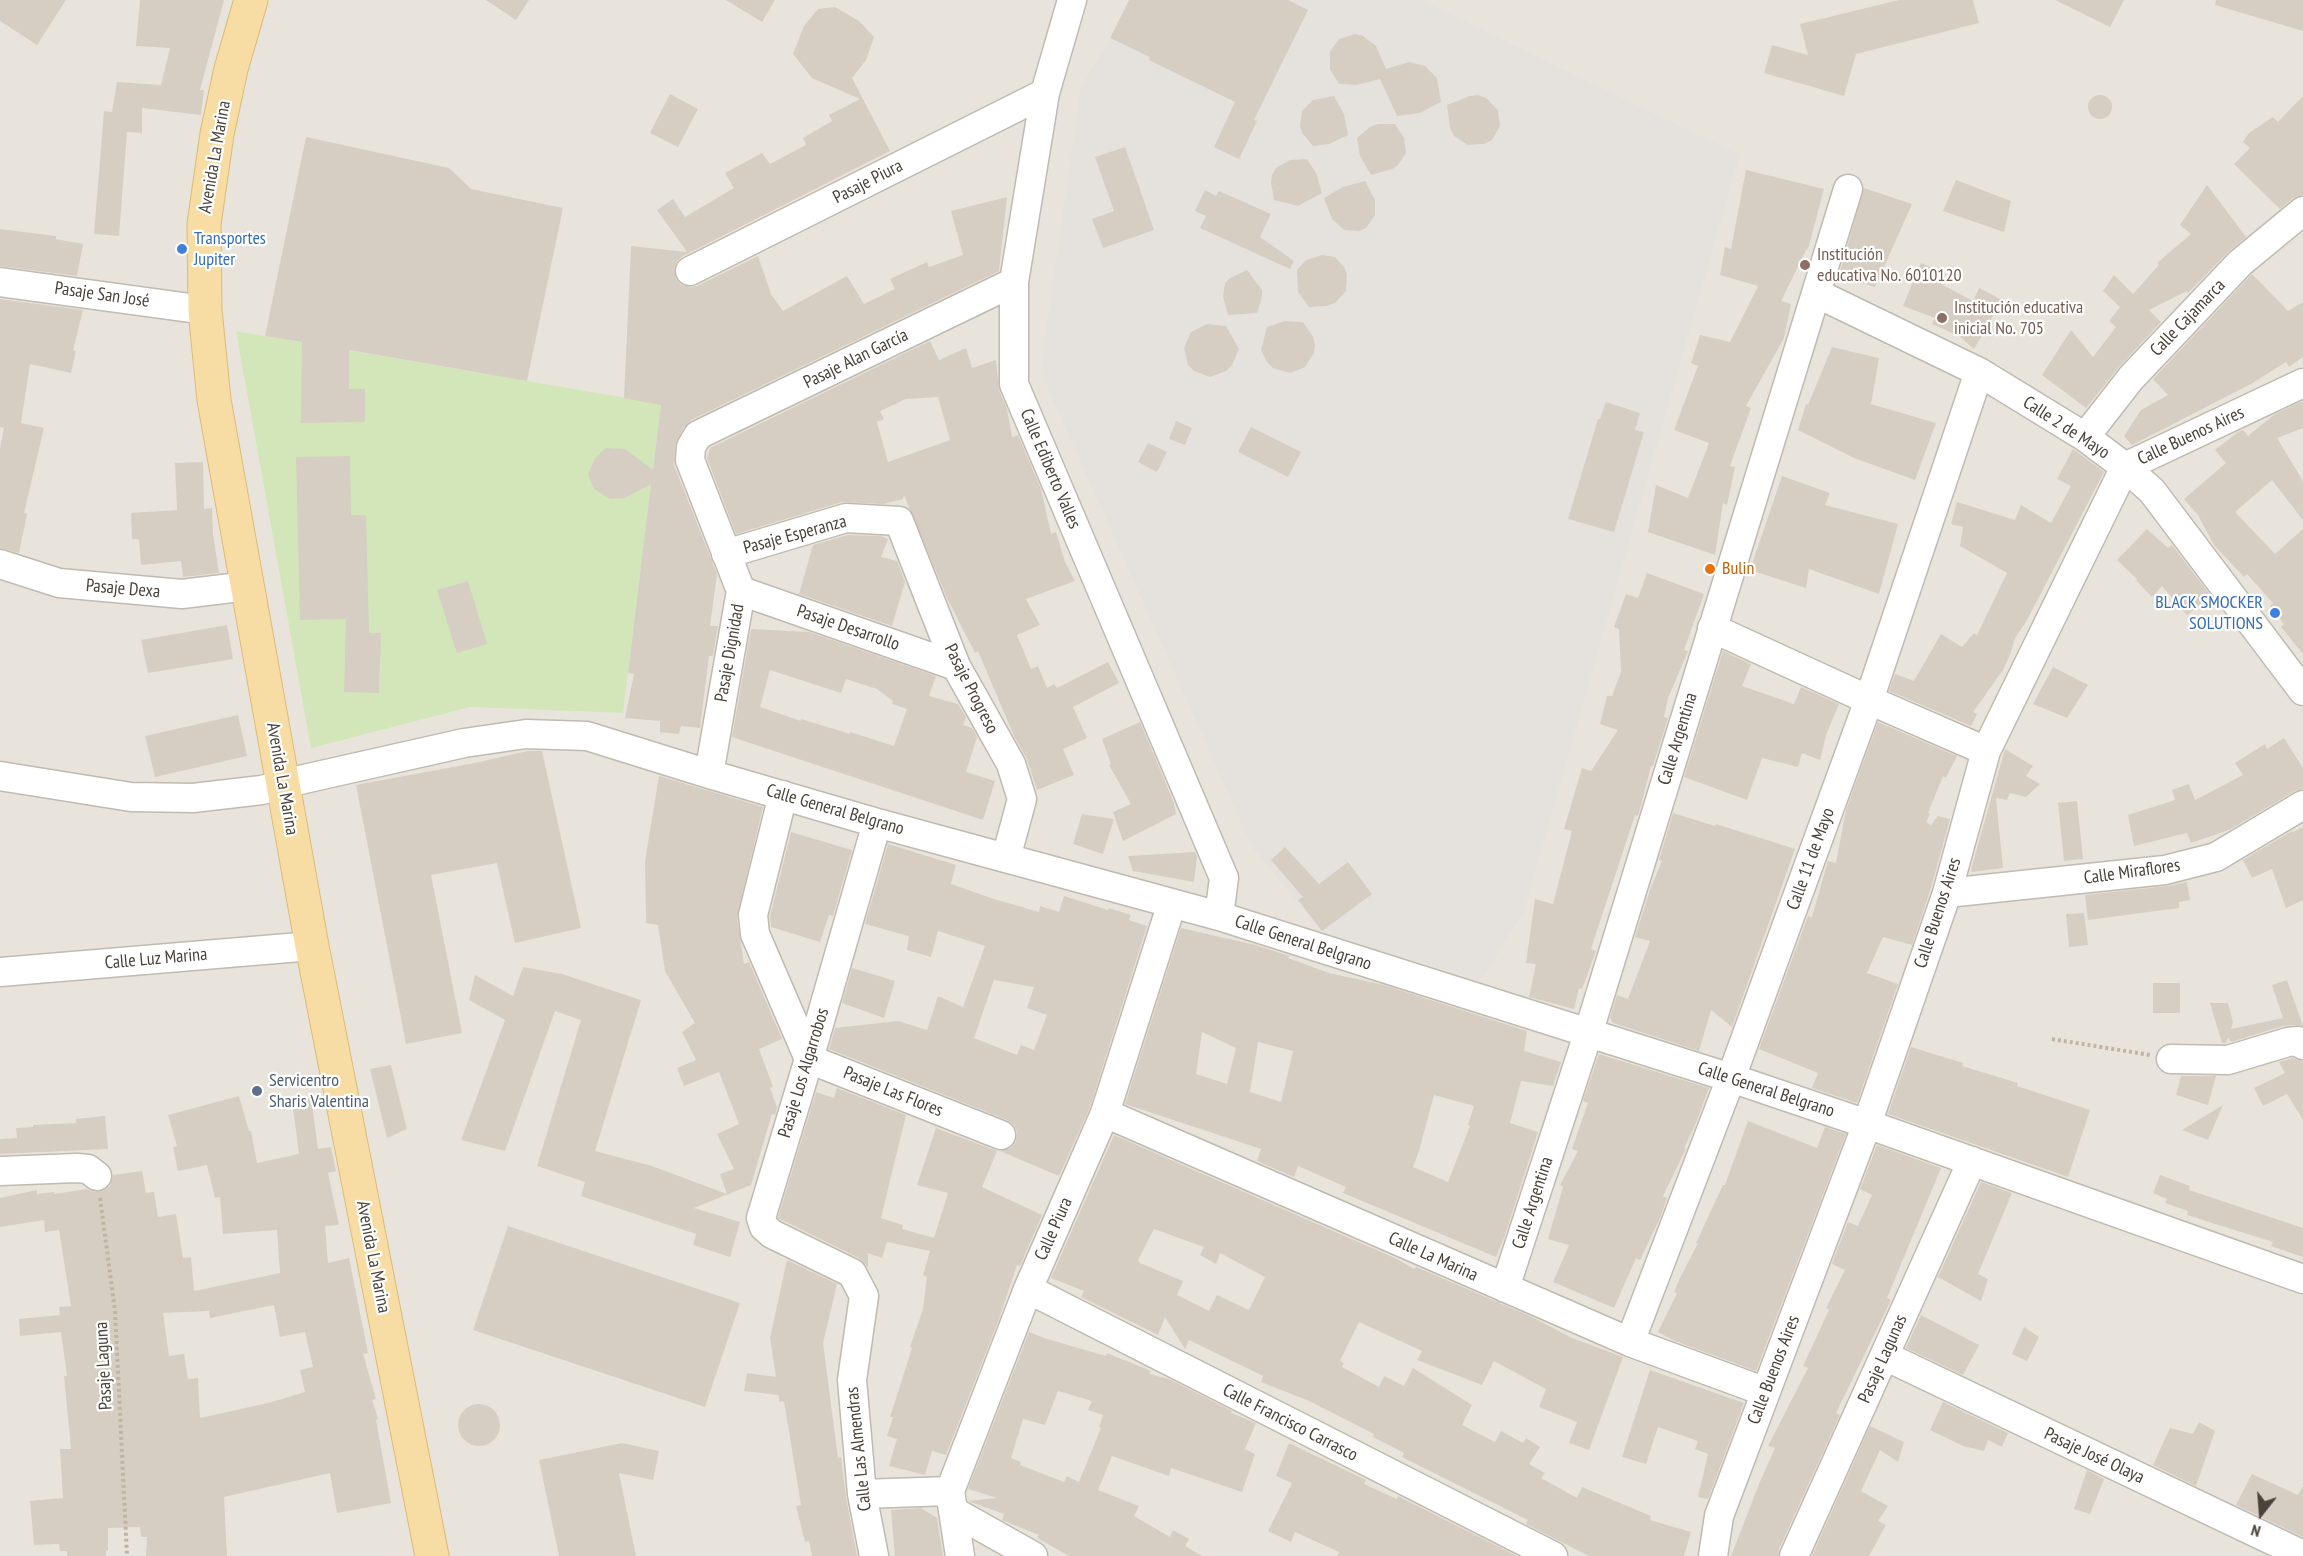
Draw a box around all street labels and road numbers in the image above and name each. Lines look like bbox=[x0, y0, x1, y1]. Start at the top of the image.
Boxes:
street label: Avenida La Marina bbox=[194, 99, 236, 215]
street label: Pasaje Piura bbox=[830, 155, 906, 209]
street label: Calle Cajamarca bbox=[2146, 275, 2230, 361]
street label: Pasaje San José bbox=[53, 278, 151, 312]
street label: Pasaje Alan García bbox=[800, 324, 912, 394]
street label: Calle 2 de Mayo bbox=[2019, 392, 2113, 464]
street label: Calle Buenos Aires bbox=[2134, 402, 2248, 470]
street label: Calle Ediberto Valles bbox=[1015, 406, 1085, 532]
street label: Pasaje Esperanza bbox=[741, 511, 849, 559]
street label: Pasaje Dexa bbox=[85, 575, 161, 603]
street label: Pasaje Desarrollo bbox=[794, 600, 902, 656]
street label: Pasaje Dignidad bbox=[711, 602, 749, 704]
street label: Pasaje Progreso bbox=[939, 641, 1003, 737]
street label: Calle Argentina bbox=[1654, 690, 1702, 788]
street label: Avenida La Marina bbox=[261, 721, 303, 837]
street label: Calle General Belgrano bbox=[764, 780, 906, 840]
street label: Calle 11 de Mayo bbox=[1783, 805, 1839, 913]
street label: Calle Buenos Aires bbox=[1910, 855, 1966, 971]
street label: Calle Miraflores bbox=[2082, 855, 2182, 889]
street label: Calle General Belgrano bbox=[1232, 911, 1374, 975]
street label: Calle Luz Marina bbox=[104, 944, 208, 974]
street label: Pasaje Los Algarrobos bbox=[774, 1005, 834, 1141]
street label: Calle General Belgrano bbox=[1695, 1058, 1837, 1122]
street label: Pasaje Las Flores bbox=[840, 1062, 946, 1122]
street label: Calle Argentina bbox=[1508, 1154, 1558, 1252]
street label: Calle Piura bbox=[1031, 1194, 1077, 1264]
street label: Avenida La Marina bbox=[352, 1199, 394, 1315]
street label: Calle La Marina bbox=[1385, 1228, 1481, 1286]
street label: Pasaje Lagunas bbox=[1854, 1311, 1912, 1407]
street label: Calle Buenos Aires bbox=[1743, 1312, 1805, 1428]
street label: Pasaje Laguna bbox=[91, 1321, 117, 1411]
street label: Calle Francisco Carrasco bbox=[1219, 1380, 1361, 1466]
street label: Calle Las Almendras bbox=[842, 1386, 876, 1512]
street label: Pasaje José Olaya bbox=[2041, 1423, 2147, 1489]

